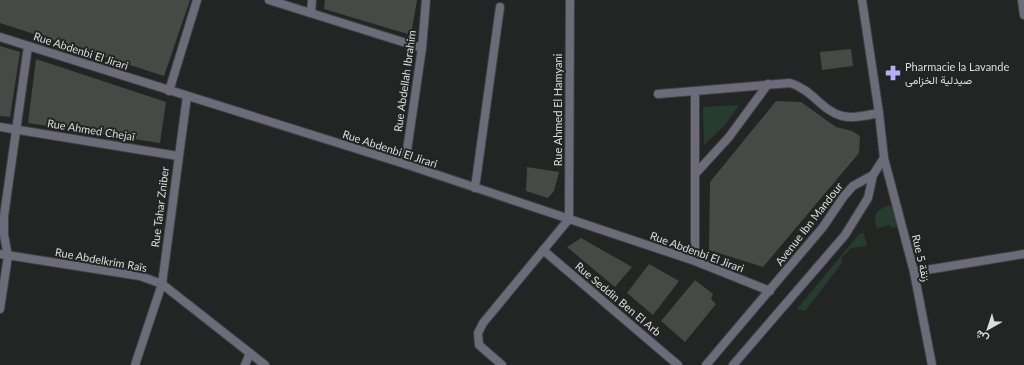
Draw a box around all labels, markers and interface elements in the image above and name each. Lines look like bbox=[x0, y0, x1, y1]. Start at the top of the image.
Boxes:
street label: Rue Abdenbi El Jirari bbox=[32, 29, 131, 72]
street label: Rue Abdellah Ibrahim bbox=[391, 29, 418, 133]
street label: Rue Ahmed El Hamyani bbox=[551, 53, 564, 166]
place label: Pharmacie la Lavande صيدلية الخزامى bbox=[905, 60, 1009, 87]
pharmacy icon: Pharmacie la Lavande صيدلية الخزامى bbox=[884, 64, 902, 82]
street label: Rue Ahmed Chejaï bbox=[46, 116, 136, 143]
street label: Rue Abdenbi El Jirari bbox=[341, 127, 440, 170]
street label: Rue Tahar Zniber bbox=[148, 166, 171, 248]
street label: Avenue Ibn Mandour bbox=[772, 180, 845, 268]
street label: Rue Abdenbi El Jirari bbox=[648, 228, 746, 275]
street label: Rue 5 زنقة bbox=[909, 233, 933, 283]
street label: Rue Abdelkrim Raïs bbox=[54, 245, 148, 274]
street label: Rue Seddin Ben El Arb bbox=[573, 259, 664, 338]
north arrow bbox=[968, 309, 1008, 349]
text: ش bbox=[972, 327, 991, 346]

